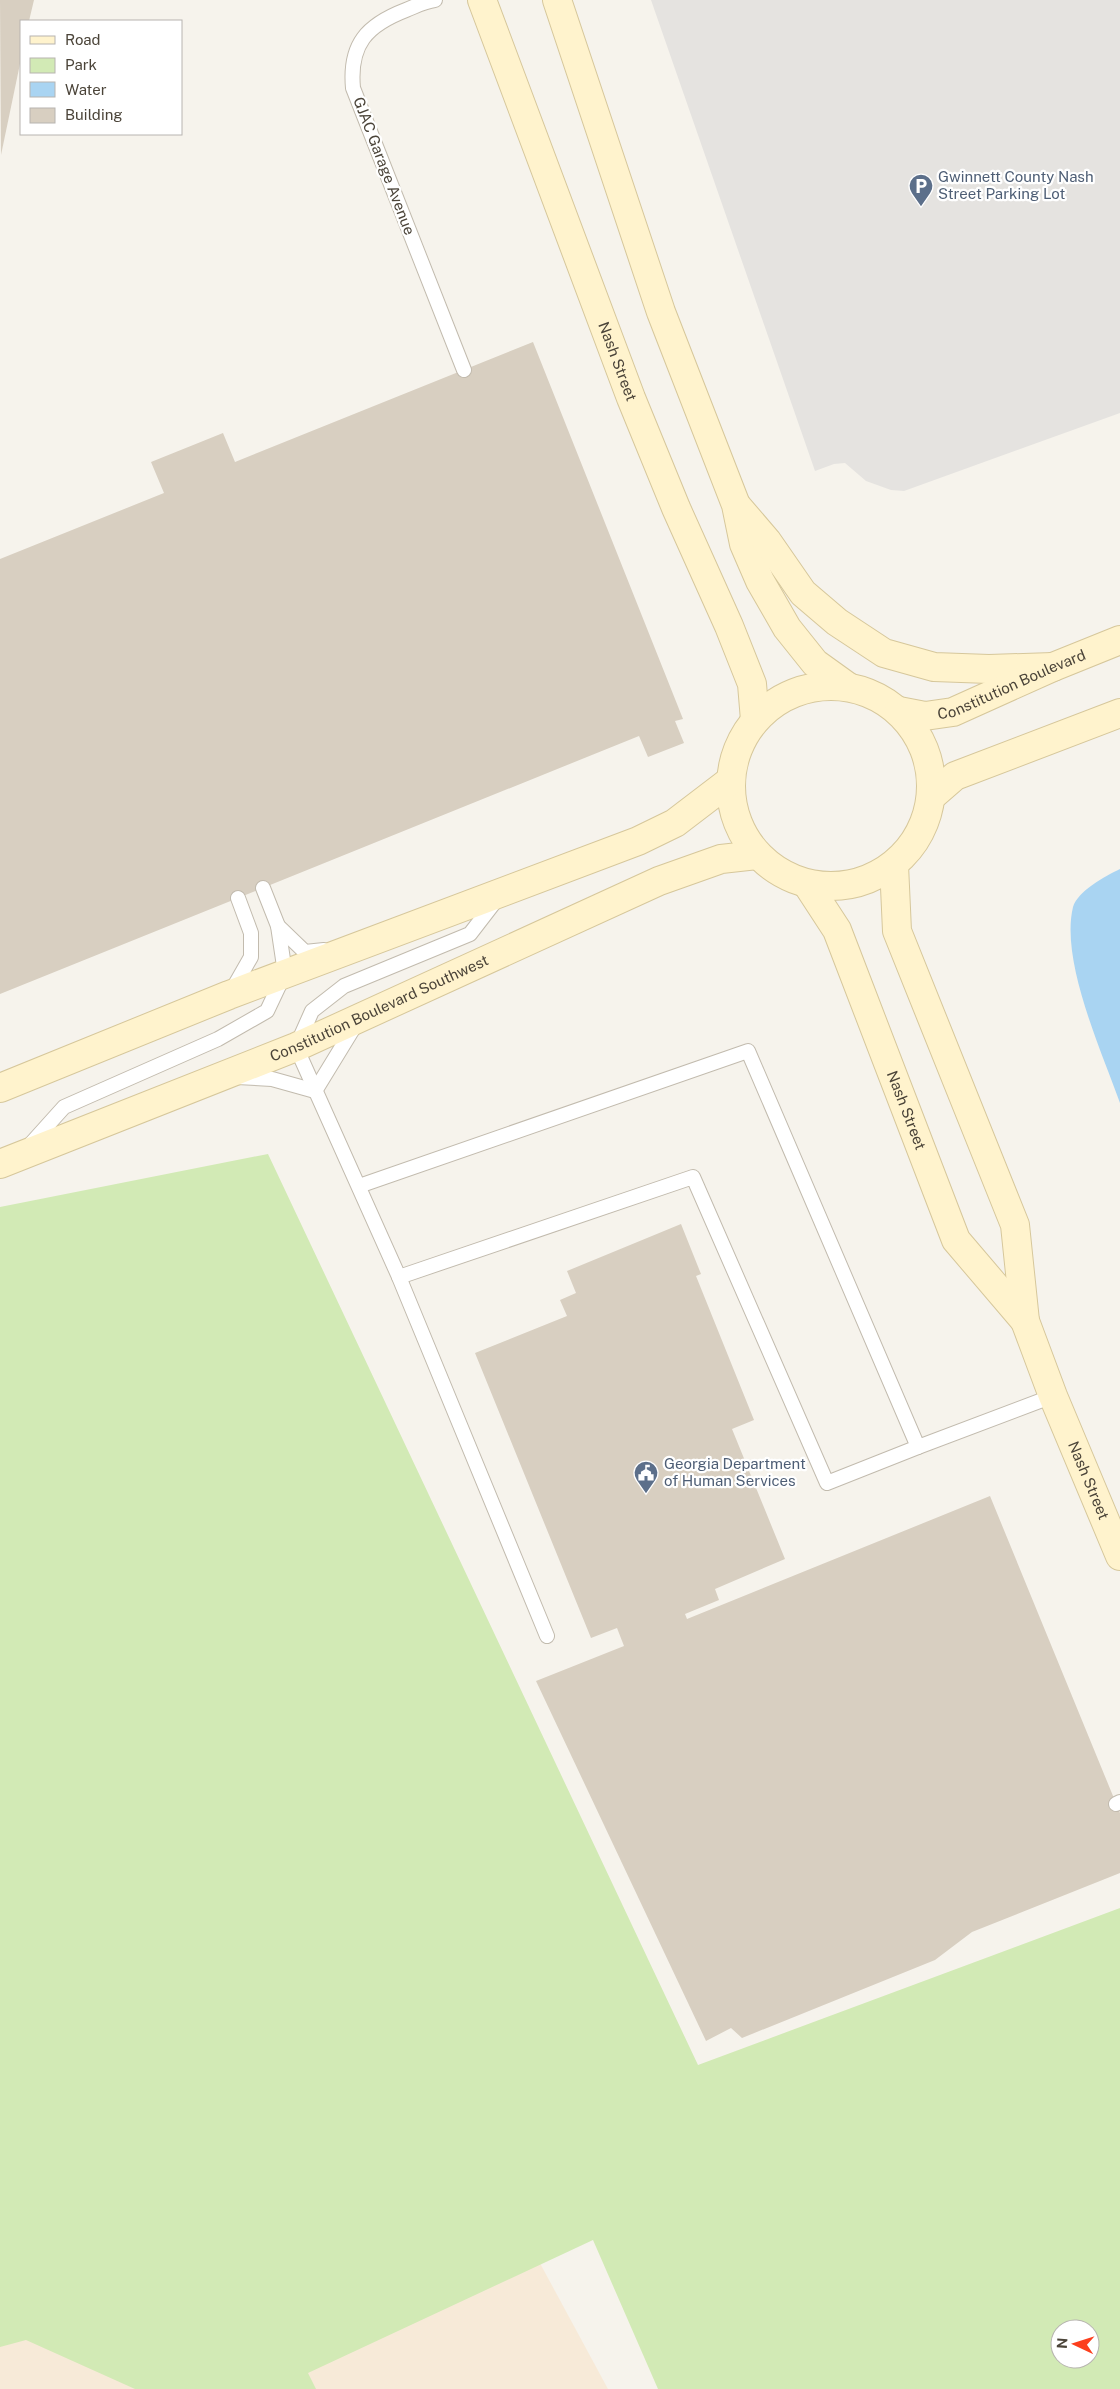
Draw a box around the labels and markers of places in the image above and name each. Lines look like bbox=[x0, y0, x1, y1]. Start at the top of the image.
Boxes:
place label: Gwinnett County Nash Street Parking Lot bbox=[938, 168, 1094, 202]
parking icon: Gwinnett County Nash Street Parking Lot bbox=[908, 173, 934, 207]
place label: Georgia Department of Human Services bbox=[664, 1455, 806, 1489]
public building icon: Georgia Department of Human Services bbox=[633, 1460, 659, 1494]

